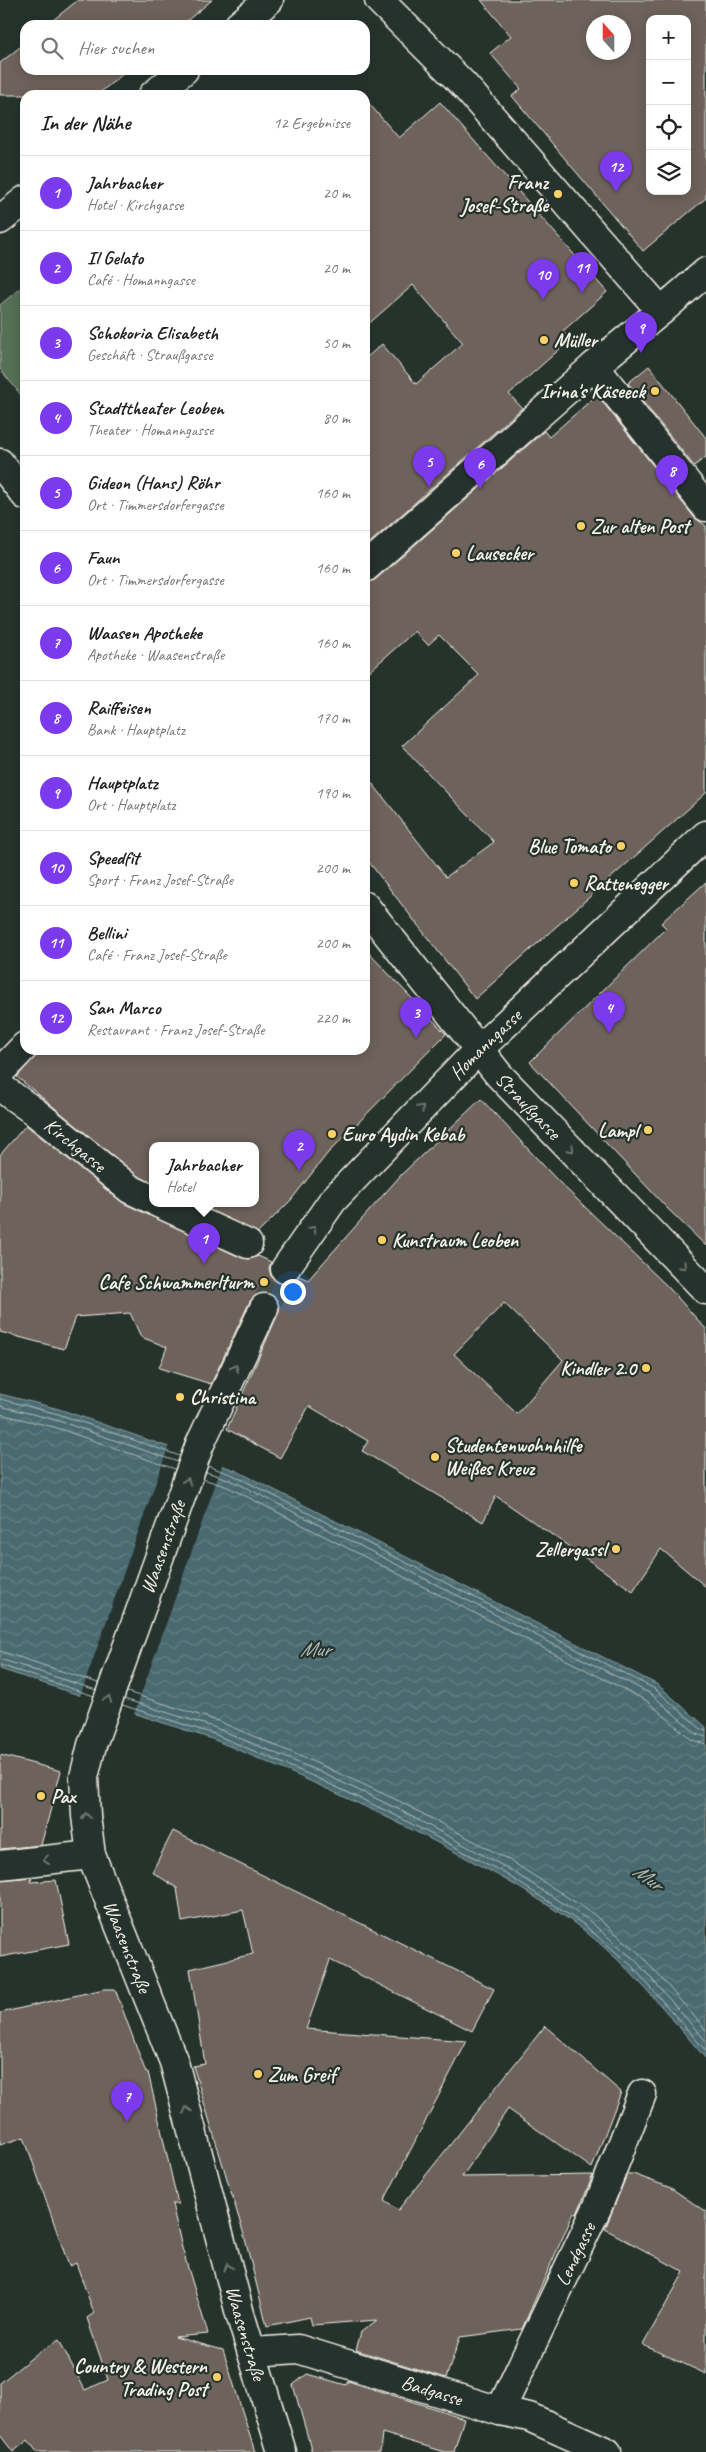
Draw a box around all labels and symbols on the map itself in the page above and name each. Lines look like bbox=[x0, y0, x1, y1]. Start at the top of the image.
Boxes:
north arrow bbox=[586, 15, 631, 60]
pin: 12 bbox=[600, 151, 632, 192]
place label: Franz Josef-Straße bbox=[459, 170, 550, 218]
marker: Franz Josef-Straße bbox=[552, 188, 564, 200]
pin: 11 bbox=[566, 252, 598, 293]
pin: 10 bbox=[527, 259, 559, 300]
pin: 9 bbox=[625, 312, 657, 353]
place label: Müller bbox=[554, 328, 600, 353]
marker: Müller bbox=[538, 334, 550, 346]
place label: Irina's Käseeck bbox=[540, 379, 647, 404]
marker: Irina's Käseeck bbox=[649, 385, 661, 397]
pin: 5 bbox=[413, 446, 445, 487]
pin: 6 bbox=[464, 448, 496, 489]
pin: 8 bbox=[656, 455, 688, 496]
place label: Zur alten Post bbox=[591, 514, 692, 539]
marker: Zur alten Post bbox=[575, 520, 587, 532]
place label: Lausecker bbox=[466, 541, 536, 566]
marker: Lausecker bbox=[450, 547, 462, 559]
place label: Blue Tomato bbox=[528, 834, 613, 859]
marker: Blue Tomato bbox=[615, 840, 627, 852]
place label: Rattenegger bbox=[584, 871, 671, 896]
marker: Rattenegger bbox=[568, 877, 580, 889]
pin: 4 bbox=[593, 992, 625, 1033]
pin: 3 bbox=[400, 997, 432, 1038]
street label: Homanngasse bbox=[444, 1002, 528, 1085]
street label: Straußgasse bbox=[490, 1067, 568, 1146]
one-way arrow bbox=[415, 1105, 424, 1114]
street label: Kirchgasse bbox=[39, 1112, 113, 1178]
place label: Lampl bbox=[598, 1118, 641, 1143]
place label: Euro Aydin Kebab bbox=[342, 1122, 466, 1148]
marker: Lampl bbox=[642, 1124, 654, 1136]
marker: Euro Aydin Kebab bbox=[326, 1128, 338, 1140]
pin: 2 bbox=[283, 1130, 315, 1171]
one-way arrow bbox=[565, 1144, 574, 1153]
pin: 1 bbox=[188, 1223, 220, 1264]
one-way arrow bbox=[307, 1225, 316, 1235]
place label: Kunstraum Leoben bbox=[392, 1228, 519, 1253]
marker: Kunstraum Leoben bbox=[376, 1234, 388, 1246]
one-way arrow bbox=[677, 1261, 686, 1270]
place label: Cafe Schwammerlturm bbox=[98, 1270, 256, 1295]
marker: Cafe Schwammerlturm bbox=[258, 1276, 270, 1288]
your location bbox=[280, 1279, 306, 1305]
place label: Kindler 2.0 bbox=[560, 1356, 638, 1381]
marker: Kindler 2.0 bbox=[640, 1362, 652, 1374]
one-way arrow bbox=[228, 1364, 239, 1373]
place label: Christina bbox=[190, 1385, 257, 1410]
marker: Christina bbox=[174, 1391, 186, 1403]
place label: Studentenwohnhilfe Weißes Kreuz bbox=[445, 1433, 583, 1481]
marker: Studentenwohnhilfe Weißes Kreuz bbox=[429, 1451, 441, 1463]
one-way arrow bbox=[181, 1477, 191, 1485]
street label: Waasenstraße bbox=[135, 1496, 192, 1597]
place label: Zellergassl bbox=[535, 1537, 610, 1562]
marker: Zellergassl bbox=[610, 1543, 622, 1555]
water label: Mur bbox=[300, 1636, 335, 1662]
one-way arrow bbox=[102, 1696, 112, 1704]
place label: Pax bbox=[51, 1784, 77, 1809]
marker: Pax bbox=[35, 1790, 47, 1802]
one-way arrow bbox=[81, 1812, 92, 1820]
one-way arrow bbox=[41, 1854, 49, 1865]
water label: Mur bbox=[628, 1858, 671, 1899]
street label: Waasenstraße bbox=[98, 1897, 158, 1998]
place label: Zum Greif bbox=[268, 2062, 340, 2087]
marker: Zum Greif bbox=[252, 2068, 264, 2080]
pin: 7 bbox=[111, 2081, 143, 2122]
one-way arrow bbox=[182, 2106, 193, 2114]
street label: Lendgasse bbox=[549, 2217, 601, 2290]
one-way arrow bbox=[223, 2263, 234, 2272]
street label: Waasenstraße bbox=[221, 2283, 272, 2385]
place label: Country & Western Trading Post bbox=[74, 2354, 210, 2402]
street label: Badgasse bbox=[398, 2369, 467, 2412]
marker: Country & Western Trading Post bbox=[211, 2371, 223, 2383]

